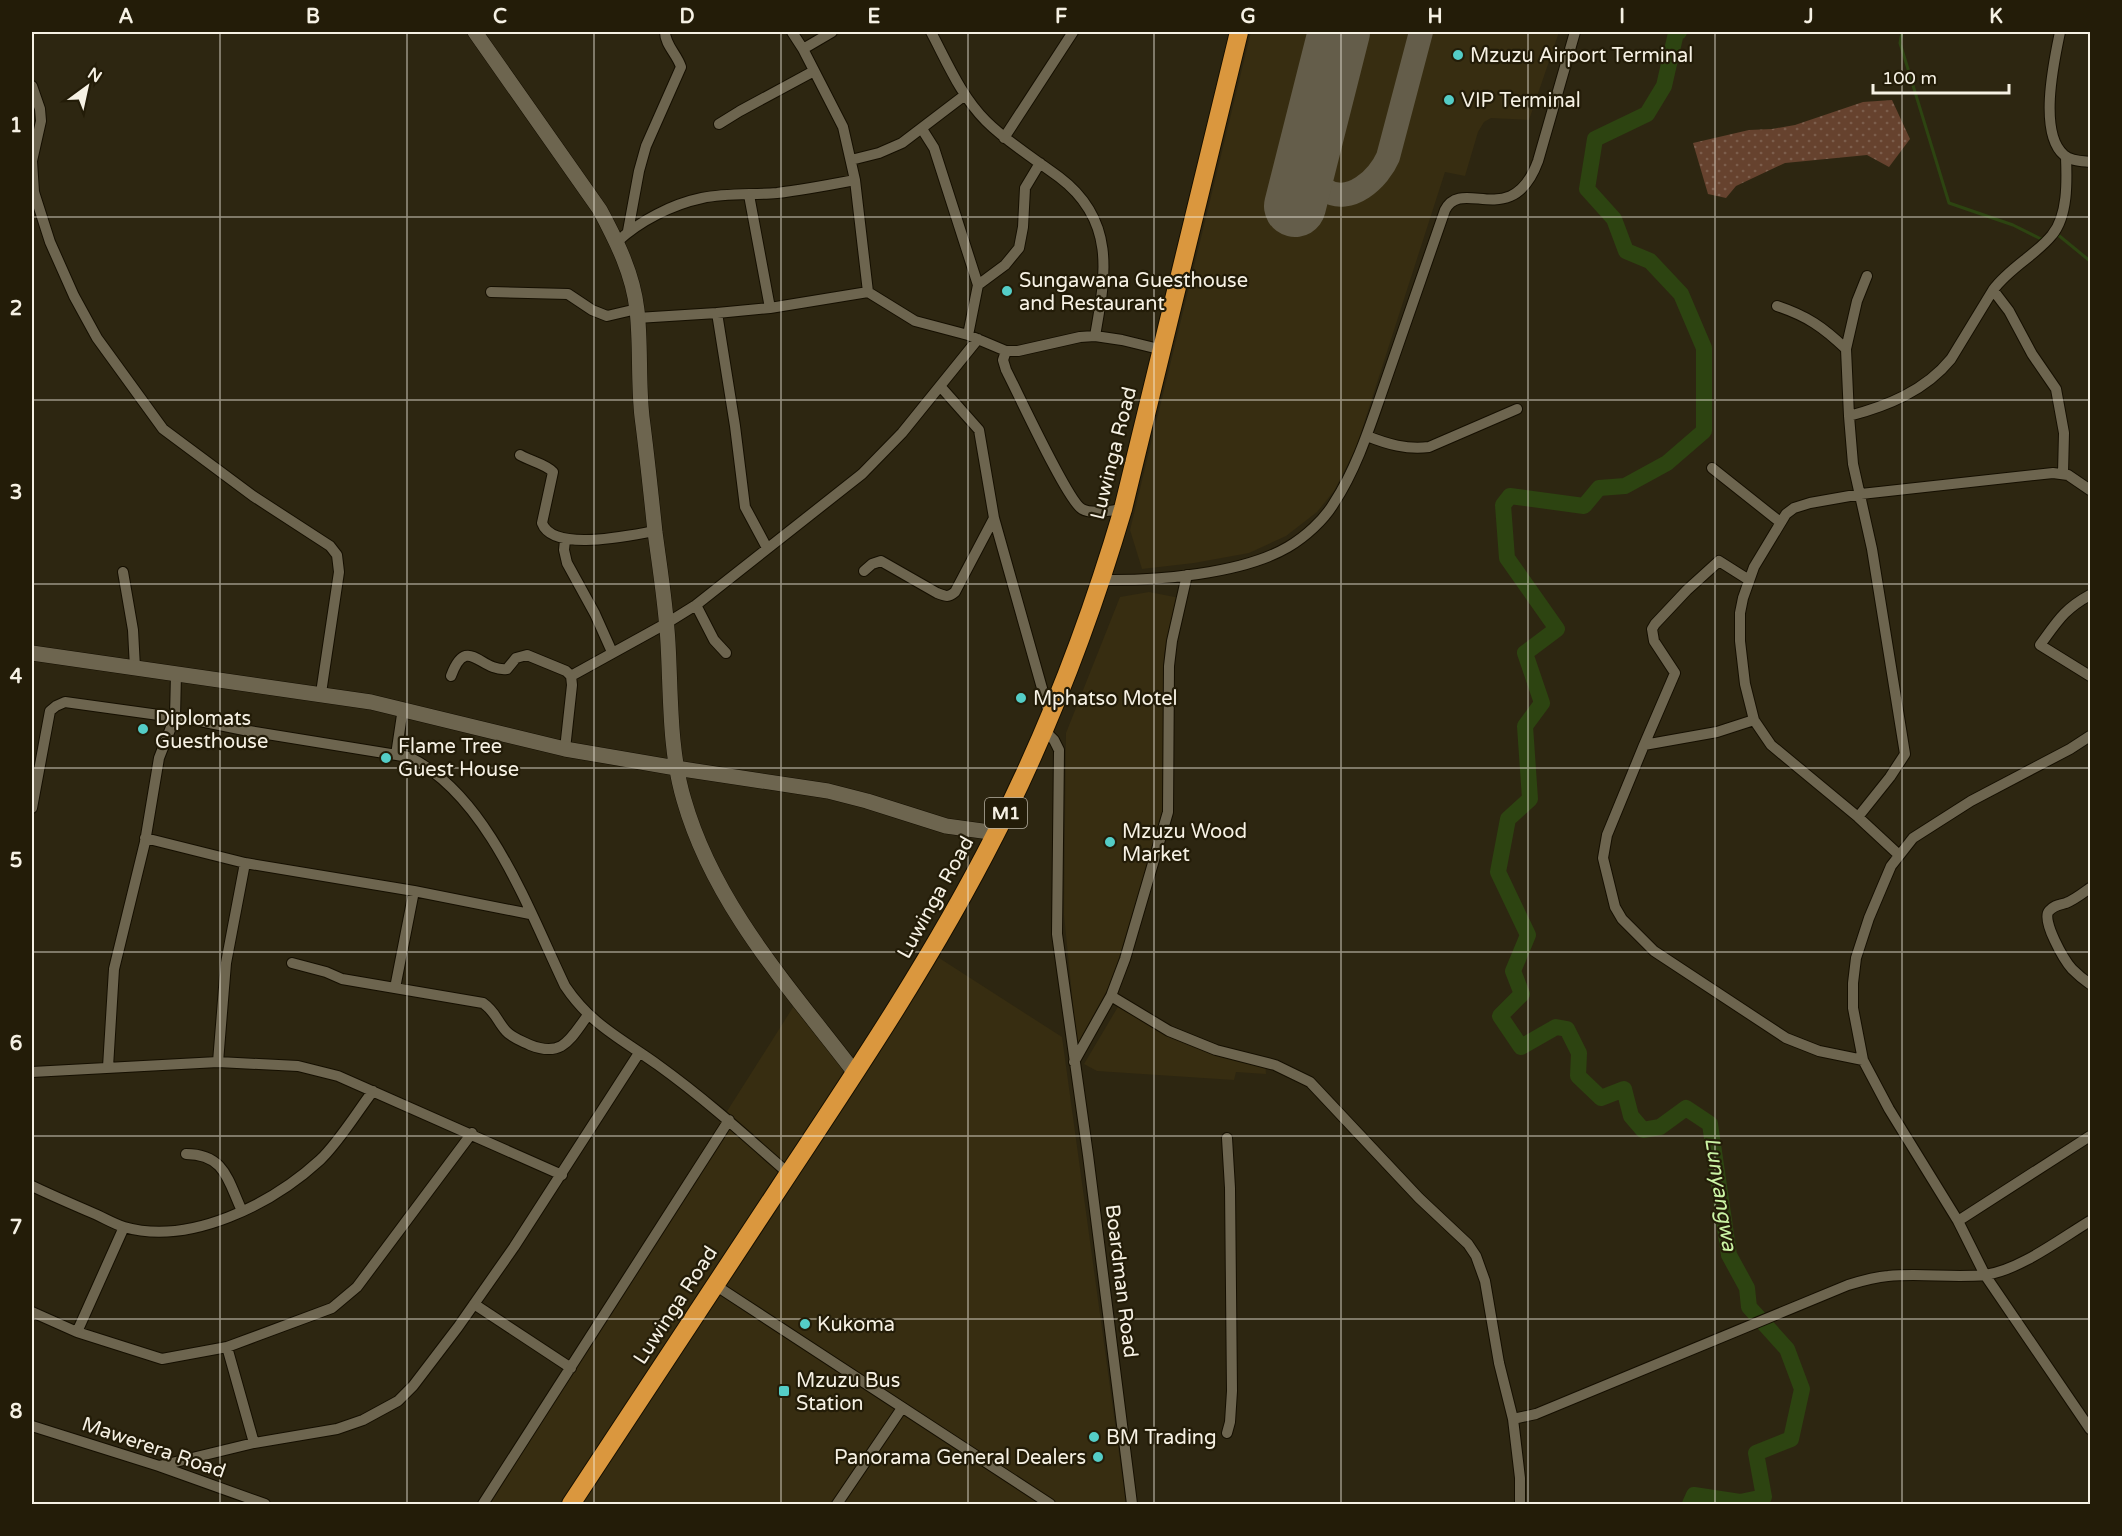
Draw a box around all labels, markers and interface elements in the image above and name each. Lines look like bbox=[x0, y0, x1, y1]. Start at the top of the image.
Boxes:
text: A bbox=[119, 5, 134, 29]
text: B bbox=[306, 5, 320, 29]
text: C bbox=[493, 5, 507, 29]
text: D bbox=[679, 5, 695, 29]
text: E bbox=[868, 5, 881, 29]
text: F bbox=[1055, 5, 1067, 29]
text: G bbox=[1240, 5, 1256, 29]
text: H bbox=[1427, 5, 1443, 29]
text: I bbox=[1619, 5, 1625, 29]
text: J bbox=[1803, 5, 1814, 29]
text: K bbox=[1989, 5, 2003, 29]
place label: Mzuzu Airport Terminal bbox=[1470, 44, 1693, 68]
marker: Mzuzu Airport Terminal bbox=[1451, 48, 1465, 62]
north arrow bbox=[57, 57, 117, 117]
scale bar bbox=[1873, 57, 2010, 95]
text: N bbox=[84, 63, 105, 87]
text: 100 m bbox=[1882, 67, 1937, 89]
place label: VIP Terminal bbox=[1461, 89, 1581, 113]
marker: VIP Terminal bbox=[1442, 93, 1456, 107]
text: 1 bbox=[10, 114, 22, 138]
place label: Sungawana Guesthouse and Restaurant bbox=[1019, 269, 1248, 316]
marker: Sungawana Guesthouse and Restaurant bbox=[1000, 284, 1014, 298]
text: 2 bbox=[10, 297, 22, 321]
street label: Luwinga Road bbox=[1086, 384, 1142, 522]
text: 3 bbox=[10, 481, 22, 505]
text: 4 bbox=[10, 665, 23, 689]
place label: Mphatso Motel bbox=[1033, 687, 1177, 711]
marker: Mphatso Motel bbox=[1014, 691, 1028, 705]
place label: Diplomats Guesthouse bbox=[155, 707, 268, 754]
marker: Diplomats Guesthouse bbox=[136, 722, 150, 736]
place label: Flame Tree Guest House bbox=[398, 735, 519, 782]
marker: Flame Tree Guest House bbox=[379, 751, 393, 765]
road number: M1 bbox=[985, 798, 1027, 828]
place label: Mzuzu Wood Market bbox=[1122, 820, 1247, 867]
street label: Luwinga Road bbox=[892, 832, 979, 963]
marker: Mzuzu Wood Market bbox=[1103, 835, 1117, 849]
text: 5 bbox=[10, 849, 22, 873]
text: 6 bbox=[10, 1032, 22, 1056]
water label: Lunyangwa bbox=[1699, 1135, 1742, 1254]
street label: Boardman Road bbox=[1100, 1203, 1142, 1359]
text: 7 bbox=[10, 1216, 22, 1240]
street label: Luwinga Road bbox=[629, 1242, 723, 1369]
place label: Kukoma bbox=[817, 1313, 895, 1337]
marker: Kukoma bbox=[798, 1317, 812, 1331]
place label: Mzuzu Bus Station bbox=[796, 1369, 900, 1416]
marker: Mzuzu Bus Station bbox=[777, 1384, 791, 1398]
text: 8 bbox=[10, 1400, 22, 1424]
street label: Mawerera Road bbox=[79, 1412, 229, 1484]
place label: BM Trading bbox=[1106, 1426, 1217, 1450]
marker: BM Trading bbox=[1087, 1430, 1101, 1444]
place label: Panorama General Dealers bbox=[834, 1446, 1086, 1470]
marker: Panorama General Dealers bbox=[1091, 1450, 1105, 1464]

